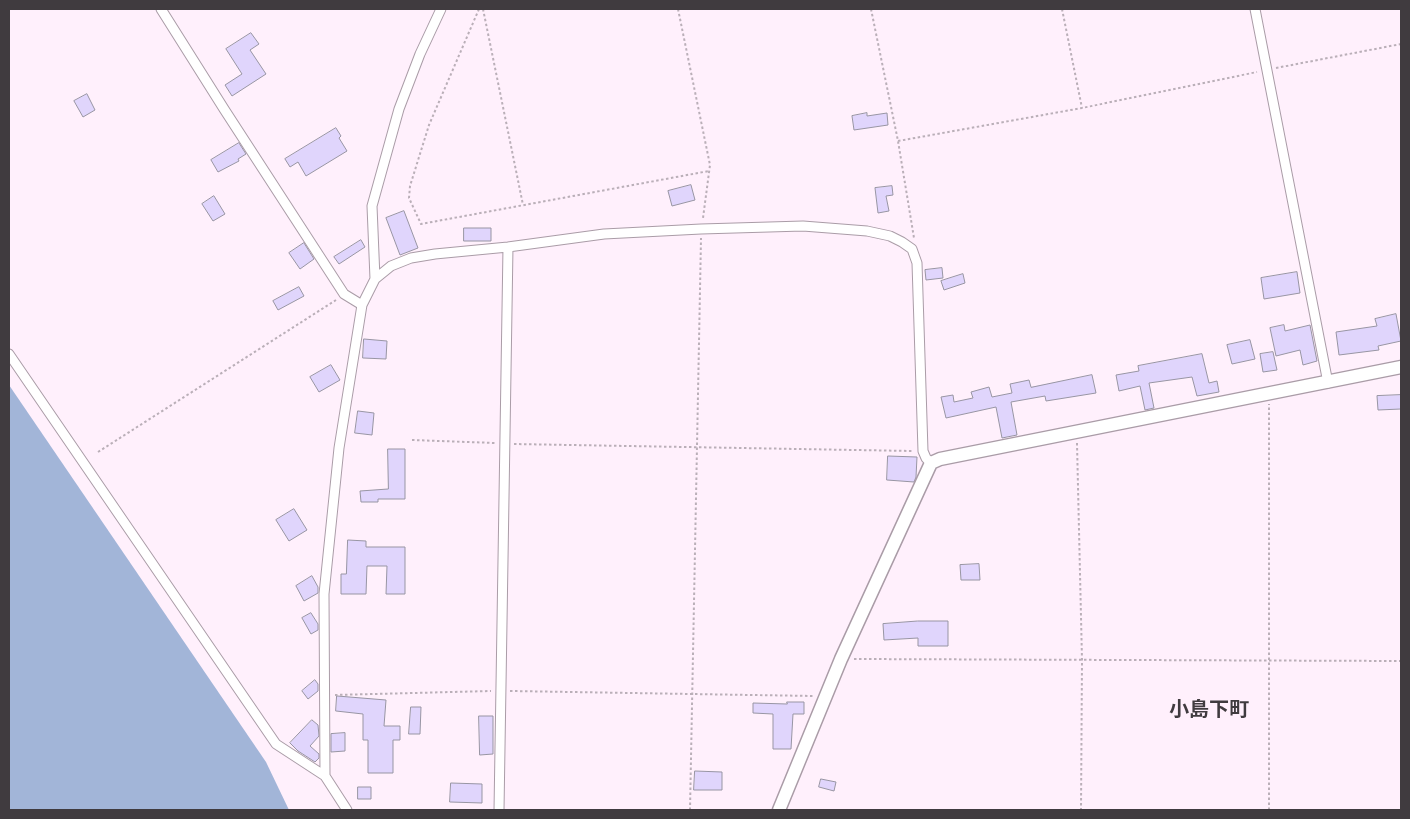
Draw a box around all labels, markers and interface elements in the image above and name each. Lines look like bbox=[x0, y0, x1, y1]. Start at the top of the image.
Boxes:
district label: 小島下町 bbox=[1169, 698, 1249, 722]

